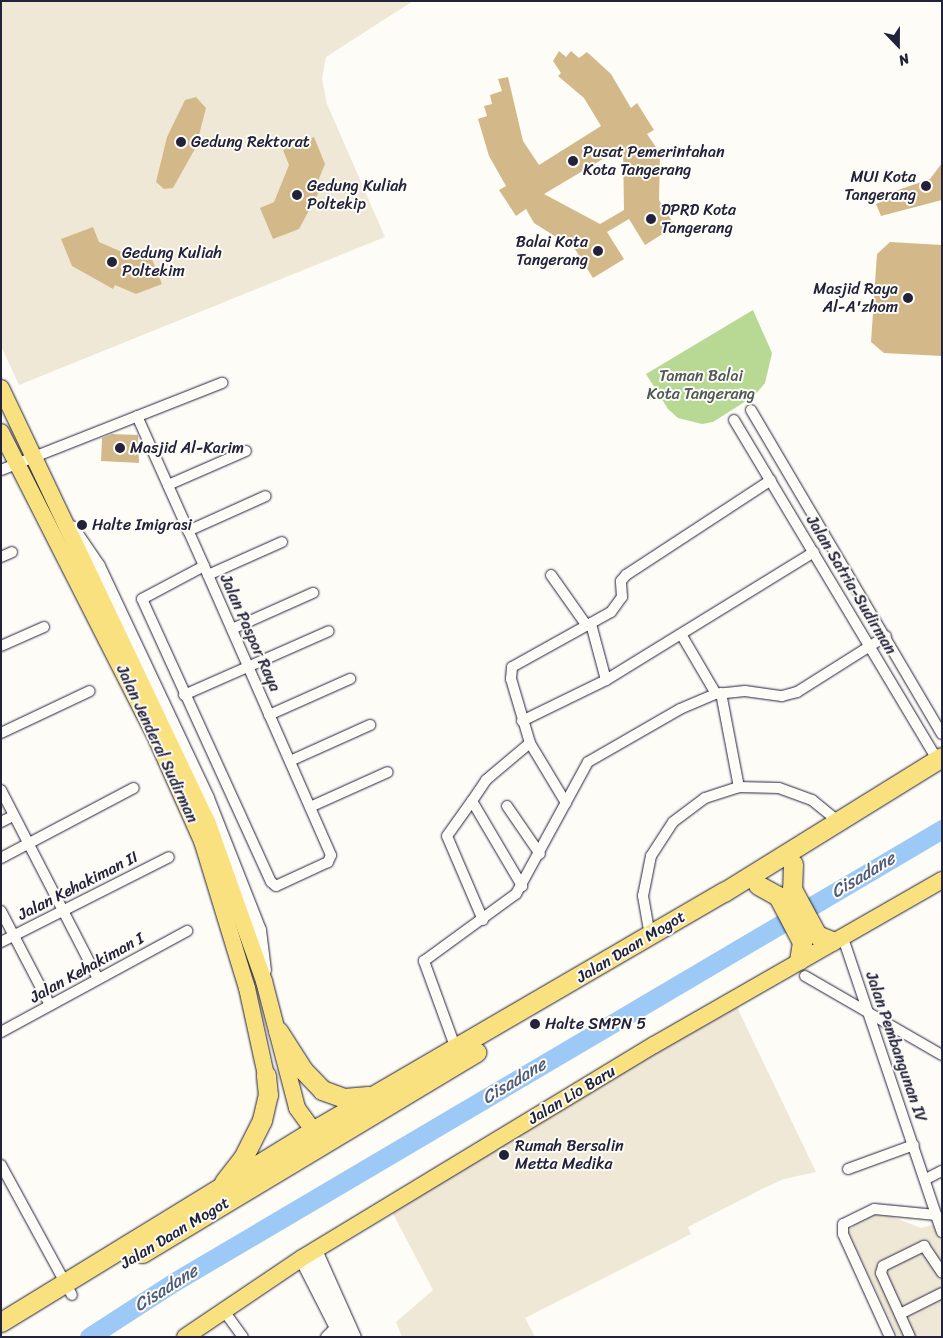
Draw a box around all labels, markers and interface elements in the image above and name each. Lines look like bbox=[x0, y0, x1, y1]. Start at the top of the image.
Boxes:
north arrow bbox=[873, 20, 923, 70]
text: N bbox=[895, 46, 913, 73]
place label: Gedung Rektorat bbox=[191, 132, 310, 152]
marker: Gedung Rektorat bbox=[175, 136, 187, 148]
place label: Pusat Pemerintahan Kota Tangerang bbox=[583, 142, 726, 180]
marker: Pusat Pemerintahan Kota Tangerang bbox=[567, 155, 579, 167]
place label: MUI Kota Tangerang bbox=[844, 167, 916, 205]
place label: Gedung Kuliah Poltekip bbox=[307, 176, 407, 214]
marker: MUI Kota Tangerang bbox=[920, 180, 932, 192]
marker: Gedung Kuliah Poltekip bbox=[291, 189, 303, 201]
place label: DPRD Kota Tangerang bbox=[661, 200, 736, 238]
marker: DPRD Kota Tangerang bbox=[645, 213, 657, 225]
place label: Balai Kota Tangerang bbox=[516, 232, 588, 270]
place label: Gedung Kuliah Poltekim bbox=[122, 243, 222, 281]
marker: Balai Kota Tangerang bbox=[592, 245, 604, 257]
marker: Gedung Kuliah Poltekim bbox=[106, 256, 118, 268]
place label: Masjid Raya Al-A'zhom bbox=[813, 279, 898, 317]
marker: Masjid Raya Al-A'zhom bbox=[902, 292, 914, 304]
park label: Taman Balai Kota Tangerang bbox=[647, 366, 755, 404]
place label: Masjid Al-Karim bbox=[130, 438, 244, 458]
marker: Masjid Al-Karim bbox=[114, 442, 126, 454]
street label: Jalan Satria-Sudirman bbox=[802, 512, 900, 658]
place label: Halte Imigrasi bbox=[92, 515, 193, 535]
marker: Halte Imigrasi bbox=[76, 519, 88, 531]
street label: Jalan Paspor Raya bbox=[215, 571, 285, 695]
street label: Jalan Jenderal Sudirman bbox=[112, 662, 202, 826]
street label: Jalan Kehakiman II bbox=[15, 847, 141, 925]
water label: Cisadane bbox=[827, 847, 899, 903]
street label: Jalan Daan Mogot bbox=[573, 907, 689, 987]
street label: Jalan Kehakiman I bbox=[27, 929, 147, 1007]
street label: Jalan Pembangunan IV bbox=[861, 969, 931, 1125]
place label: Halte SMPN 5 bbox=[545, 1014, 646, 1034]
marker: Halte SMPN 5 bbox=[529, 1018, 541, 1030]
water label: Cisadane bbox=[478, 1053, 550, 1109]
street label: Jalan Lio Baru bbox=[525, 1061, 619, 1129]
place label: Rumah Bersalin Metta Medika bbox=[515, 1136, 624, 1174]
marker: Rumah Bersalin Metta Medika bbox=[497, 1148, 511, 1162]
street label: Jalan Daan Mogot bbox=[117, 1193, 233, 1273]
water label: Cisadane bbox=[130, 1260, 202, 1316]

